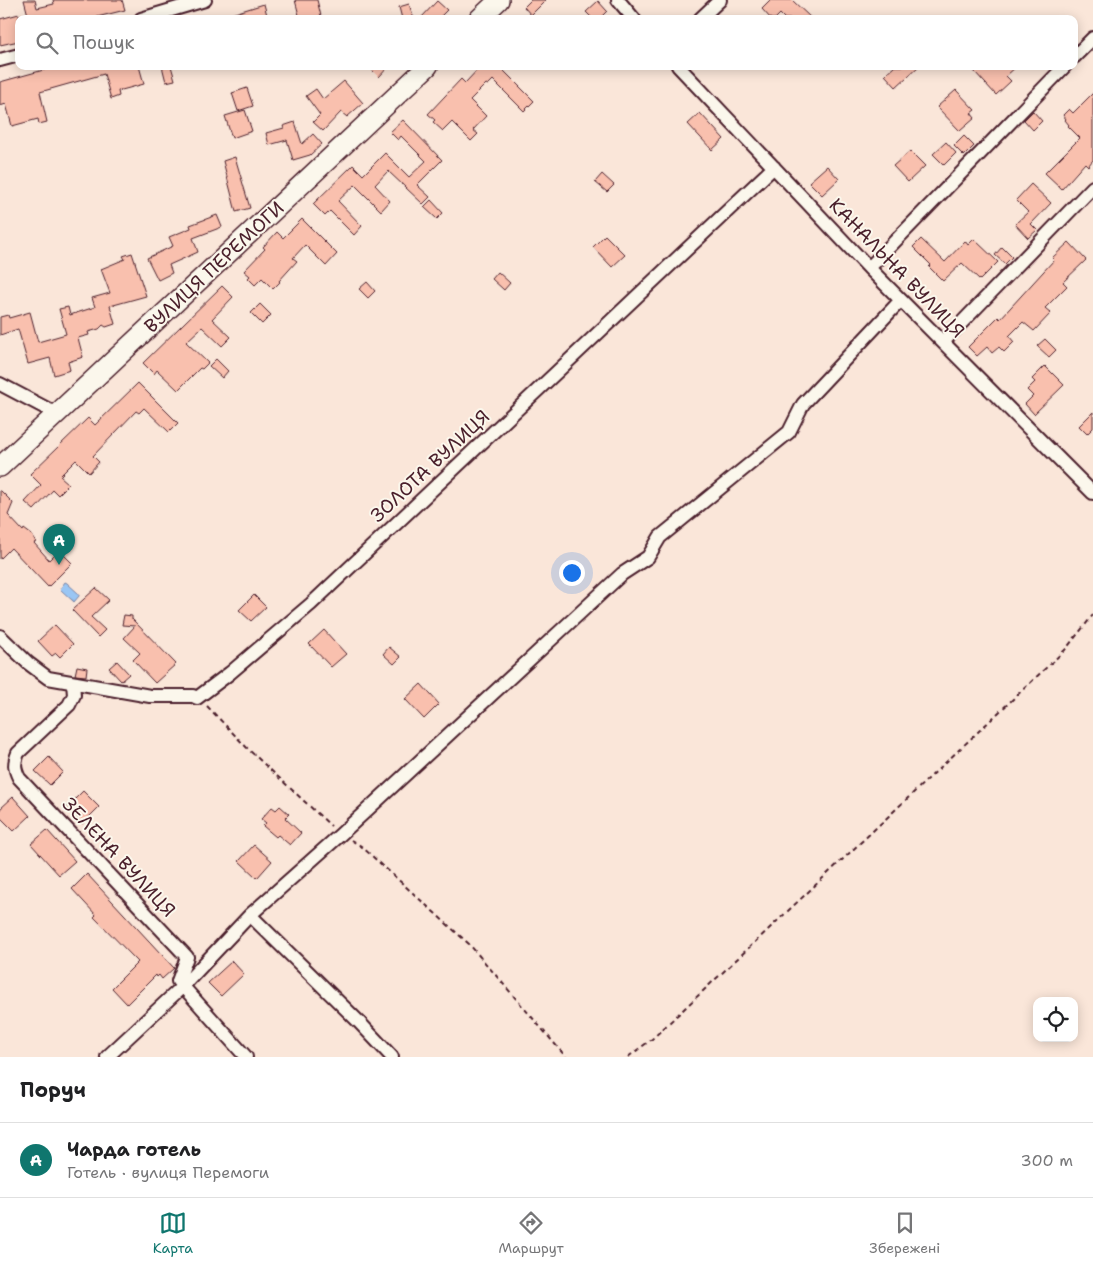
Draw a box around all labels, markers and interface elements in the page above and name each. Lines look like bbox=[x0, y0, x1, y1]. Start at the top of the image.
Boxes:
search box bbox=[15, 15, 1078, 70]
icon: search bbox=[33, 29, 61, 57]
text: Пошук bbox=[73, 30, 135, 55]
street label: КАНАЛЬНА ВУЛИЦЯ bbox=[824, 193, 970, 343]
street label: ВУЛИЦЯ ПЕРЕМОГИ bbox=[139, 196, 289, 338]
street label: ЗОЛОТА ВУЛИЦЯ bbox=[365, 404, 495, 528]
pin: A bbox=[43, 524, 75, 565]
your location bbox=[559, 560, 585, 586]
street label: ЗЕЛЕНА ВУЛИЦЯ bbox=[57, 792, 181, 922]
map controls bbox=[1033, 997, 1078, 1042]
button: locate bbox=[1033, 997, 1078, 1042]
text: Поруч bbox=[20, 1076, 86, 1104]
text: Чарда готель bbox=[67, 1137, 201, 1162]
text: A bbox=[30, 1150, 42, 1171]
text: 300 m bbox=[1021, 1150, 1073, 1171]
text: Готель · вулиця Перемоги bbox=[67, 1162, 269, 1183]
tab: Карта bbox=[153, 1209, 193, 1257]
tab: Маршрут bbox=[498, 1209, 564, 1257]
tab: Збережені bbox=[869, 1209, 940, 1257]

